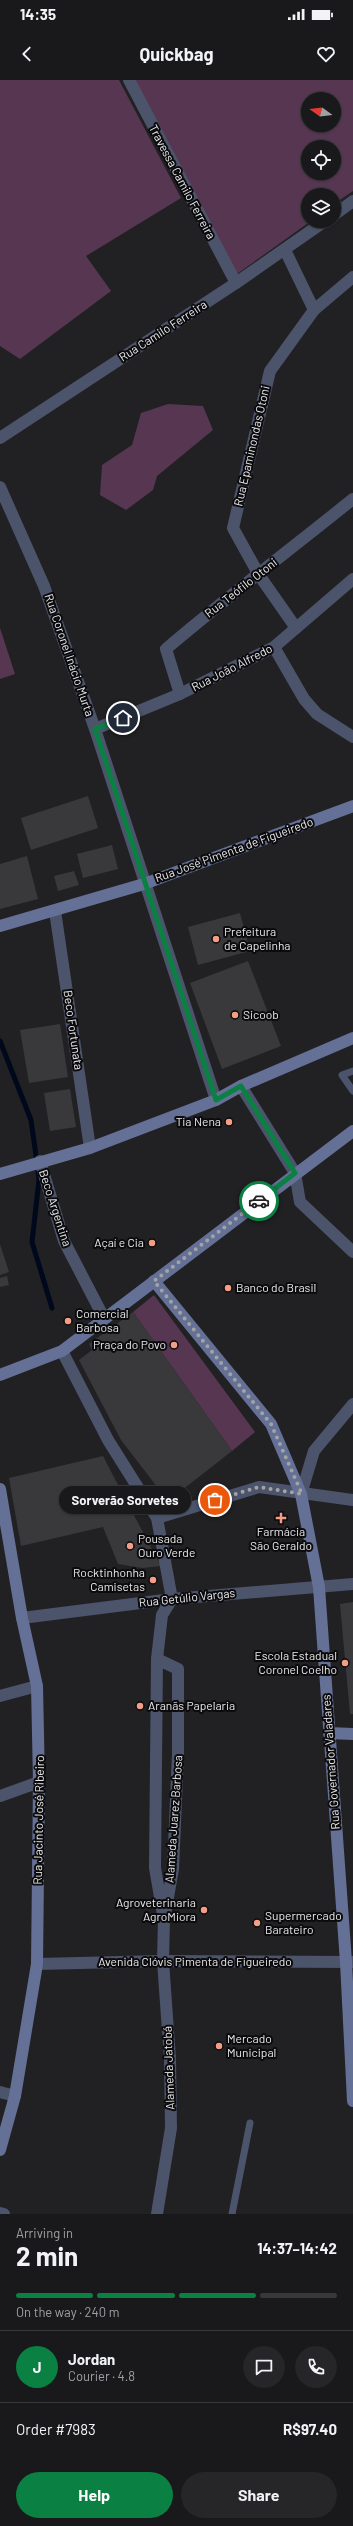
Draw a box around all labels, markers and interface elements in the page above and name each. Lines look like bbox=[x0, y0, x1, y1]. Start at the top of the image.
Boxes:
text: 14:35 bbox=[20, 5, 56, 23]
icon: back bbox=[16, 43, 38, 65]
text: Quickbag bbox=[139, 43, 214, 65]
icon: heart bbox=[315, 43, 337, 65]
north arrow bbox=[301, 92, 341, 132]
map controls bbox=[301, 92, 341, 228]
street label: Travessa Camilo Ferreira bbox=[147, 122, 219, 241]
button: locate bbox=[301, 140, 341, 180]
button: layers bbox=[301, 188, 341, 228]
street label: Rua Camilo Ferreira bbox=[116, 297, 209, 364]
street label: Rua Epaminondas Otoni bbox=[230, 384, 272, 507]
street label: Rua Teófilo Otoni bbox=[201, 555, 279, 620]
street label: Rua Coronel Inácio Murta bbox=[42, 591, 98, 718]
street label: Rua João Alfredo bbox=[189, 641, 274, 694]
pin bbox=[106, 701, 140, 735]
icon: home bbox=[112, 707, 134, 729]
street label: Rua José Pimenta de Figueiredo bbox=[153, 814, 315, 884]
place label: Prefeitura de Capelinha bbox=[224, 924, 291, 952]
marker: Prefeitura de Capelinha bbox=[211, 934, 221, 944]
street label: Beco Fortunata bbox=[61, 989, 87, 1071]
place label: Sicoob bbox=[243, 1007, 279, 1021]
marker: Sicoob bbox=[230, 1010, 240, 1020]
place label: Tia Nena bbox=[176, 1114, 221, 1128]
marker: Tia Nena bbox=[224, 1117, 234, 1127]
street label: Beco Argentina bbox=[37, 1168, 75, 1248]
courier bbox=[239, 1181, 279, 1221]
icon: car bbox=[248, 1190, 270, 1212]
place label: Açaí e Cia bbox=[94, 1235, 144, 1249]
marker: Açaí e Cia bbox=[147, 1238, 157, 1248]
place label: Banco do Brasil bbox=[236, 1280, 316, 1294]
marker: Banco do Brasil bbox=[223, 1283, 233, 1293]
place label: Comercial Barbosa bbox=[76, 1306, 129, 1334]
marker: Comercial Barbosa bbox=[63, 1316, 73, 1326]
place label: Praça do Povo bbox=[93, 1337, 166, 1351]
marker: Praça do Povo bbox=[169, 1340, 179, 1350]
pin bbox=[198, 1483, 232, 1517]
callout: Sorverão Sorvetes bbox=[59, 1486, 191, 1514]
icon: bag bbox=[204, 1489, 226, 1511]
text: Sorverão Sorvetes bbox=[72, 1492, 178, 1508]
marker: Farmácia São Geraldo bbox=[276, 1513, 286, 1523]
place label: Farmácia São Geraldo bbox=[250, 1524, 312, 1552]
place label: Pousada Ouro Verde bbox=[138, 1531, 195, 1559]
marker: Pousada Ouro Verde bbox=[125, 1541, 135, 1551]
place label: Rocktinhonha Camisetas bbox=[73, 1565, 145, 1593]
marker: Rocktinhonha Camisetas bbox=[148, 1575, 158, 1585]
street label: Rua Getúlio Vargas bbox=[138, 1585, 236, 1609]
place label: Escola Estadual Coronel Coelho bbox=[255, 1648, 337, 1676]
marker: Escola Estadual Coronel Coelho bbox=[340, 1658, 350, 1668]
street label: Rua Governador Valadares bbox=[318, 1694, 342, 1830]
place label: Aranãs Papelaria bbox=[148, 1698, 235, 1712]
marker: Aranãs Papelaria bbox=[135, 1701, 145, 1711]
street label: Alameda Juarez Barbosa bbox=[162, 1754, 184, 1883]
street label: Rua Jacinto José Ribeiro bbox=[30, 1755, 46, 1885]
place label: Agroveterinaria AgroMiora bbox=[116, 1895, 196, 1923]
marker: Agroveterinaria AgroMiora bbox=[199, 1905, 209, 1915]
place label: Supermercado Barateiro bbox=[265, 1908, 342, 1936]
marker: Supermercado Barateiro bbox=[252, 1918, 262, 1928]
street label: Avenida Clóvis Pimenta de Figueiredo bbox=[98, 1954, 292, 1968]
street label: Alameda Jatobá bbox=[160, 2026, 176, 2110]
place label: Mercado Municipal bbox=[227, 2031, 276, 2059]
marker: Mercado Municipal bbox=[214, 2041, 224, 2051]
text: Arriving in bbox=[16, 2225, 73, 2241]
text: 14:37–14:42 bbox=[257, 2239, 337, 2257]
text: 2 min bbox=[16, 2240, 78, 2271]
text: On the way · 240 m bbox=[16, 2304, 119, 2320]
button: chat bbox=[243, 2346, 285, 2388]
button: phone bbox=[295, 2346, 337, 2388]
text: Jordan bbox=[68, 2350, 115, 2368]
text: J bbox=[33, 2358, 41, 2376]
text: Courier · 4.8 bbox=[68, 2368, 135, 2384]
text: Order #7983 bbox=[16, 2420, 96, 2438]
text: R$97.40 bbox=[283, 2420, 337, 2438]
button: Help bbox=[16, 2472, 173, 2518]
button: Share bbox=[181, 2472, 337, 2518]

